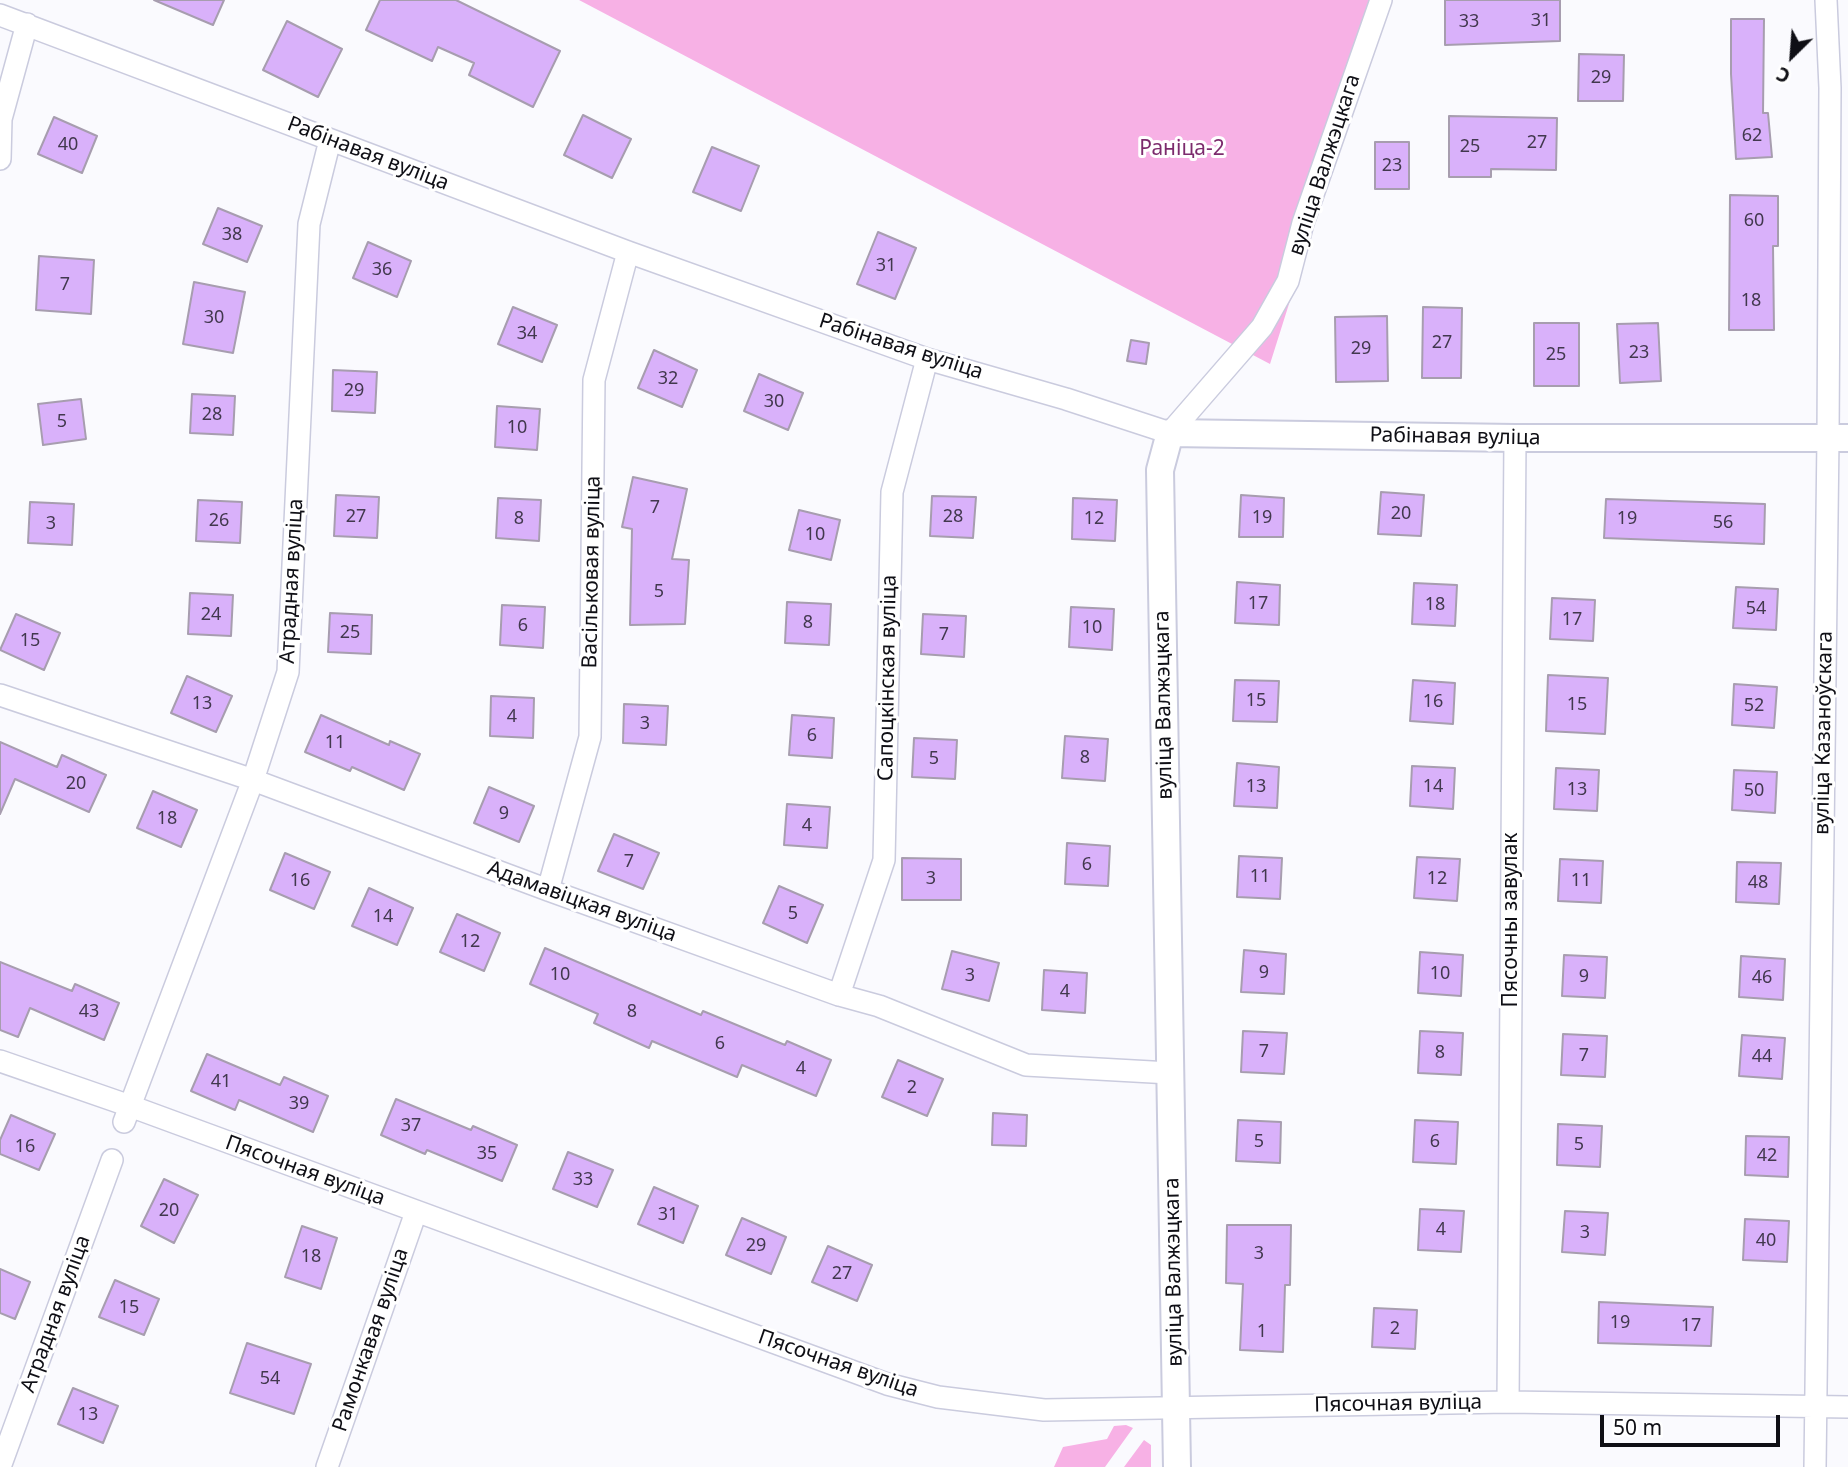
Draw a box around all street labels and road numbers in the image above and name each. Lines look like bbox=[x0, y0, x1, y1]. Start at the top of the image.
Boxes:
street label: вуліца Валжэцкага bbox=[1284, 71, 1366, 259]
street label: Рабінавая вуліца bbox=[284, 112, 452, 196]
street label: Рабінавая вуліца bbox=[816, 309, 986, 385]
street label: Рабінавая вуліца bbox=[1369, 423, 1541, 451]
street label: Васільковая вуліца bbox=[578, 475, 606, 669]
street label: Атрадная вуліца bbox=[275, 498, 309, 664]
street label: Сапоцкінская вуліца bbox=[874, 575, 902, 781]
street label: вуліца Валжэцкага bbox=[1150, 610, 1178, 800]
street label: вуліца Казаноўскага bbox=[1810, 631, 1838, 835]
street label: Пясочны завулак bbox=[1498, 833, 1524, 1007]
street label: Адамавіцкая вуліца bbox=[484, 856, 680, 948]
street label: Пясочная вуліца bbox=[222, 1130, 388, 1212]
street label: вуліца Валжэцкага bbox=[1160, 1177, 1188, 1367]
street label: Атрадная вуліца bbox=[16, 1232, 96, 1396]
street label: Рамонкавая вуліца bbox=[328, 1245, 414, 1435]
street label: Пясочная вуліца bbox=[754, 1325, 922, 1403]
street label: Пясочная вуліца bbox=[1314, 1390, 1482, 1418]

